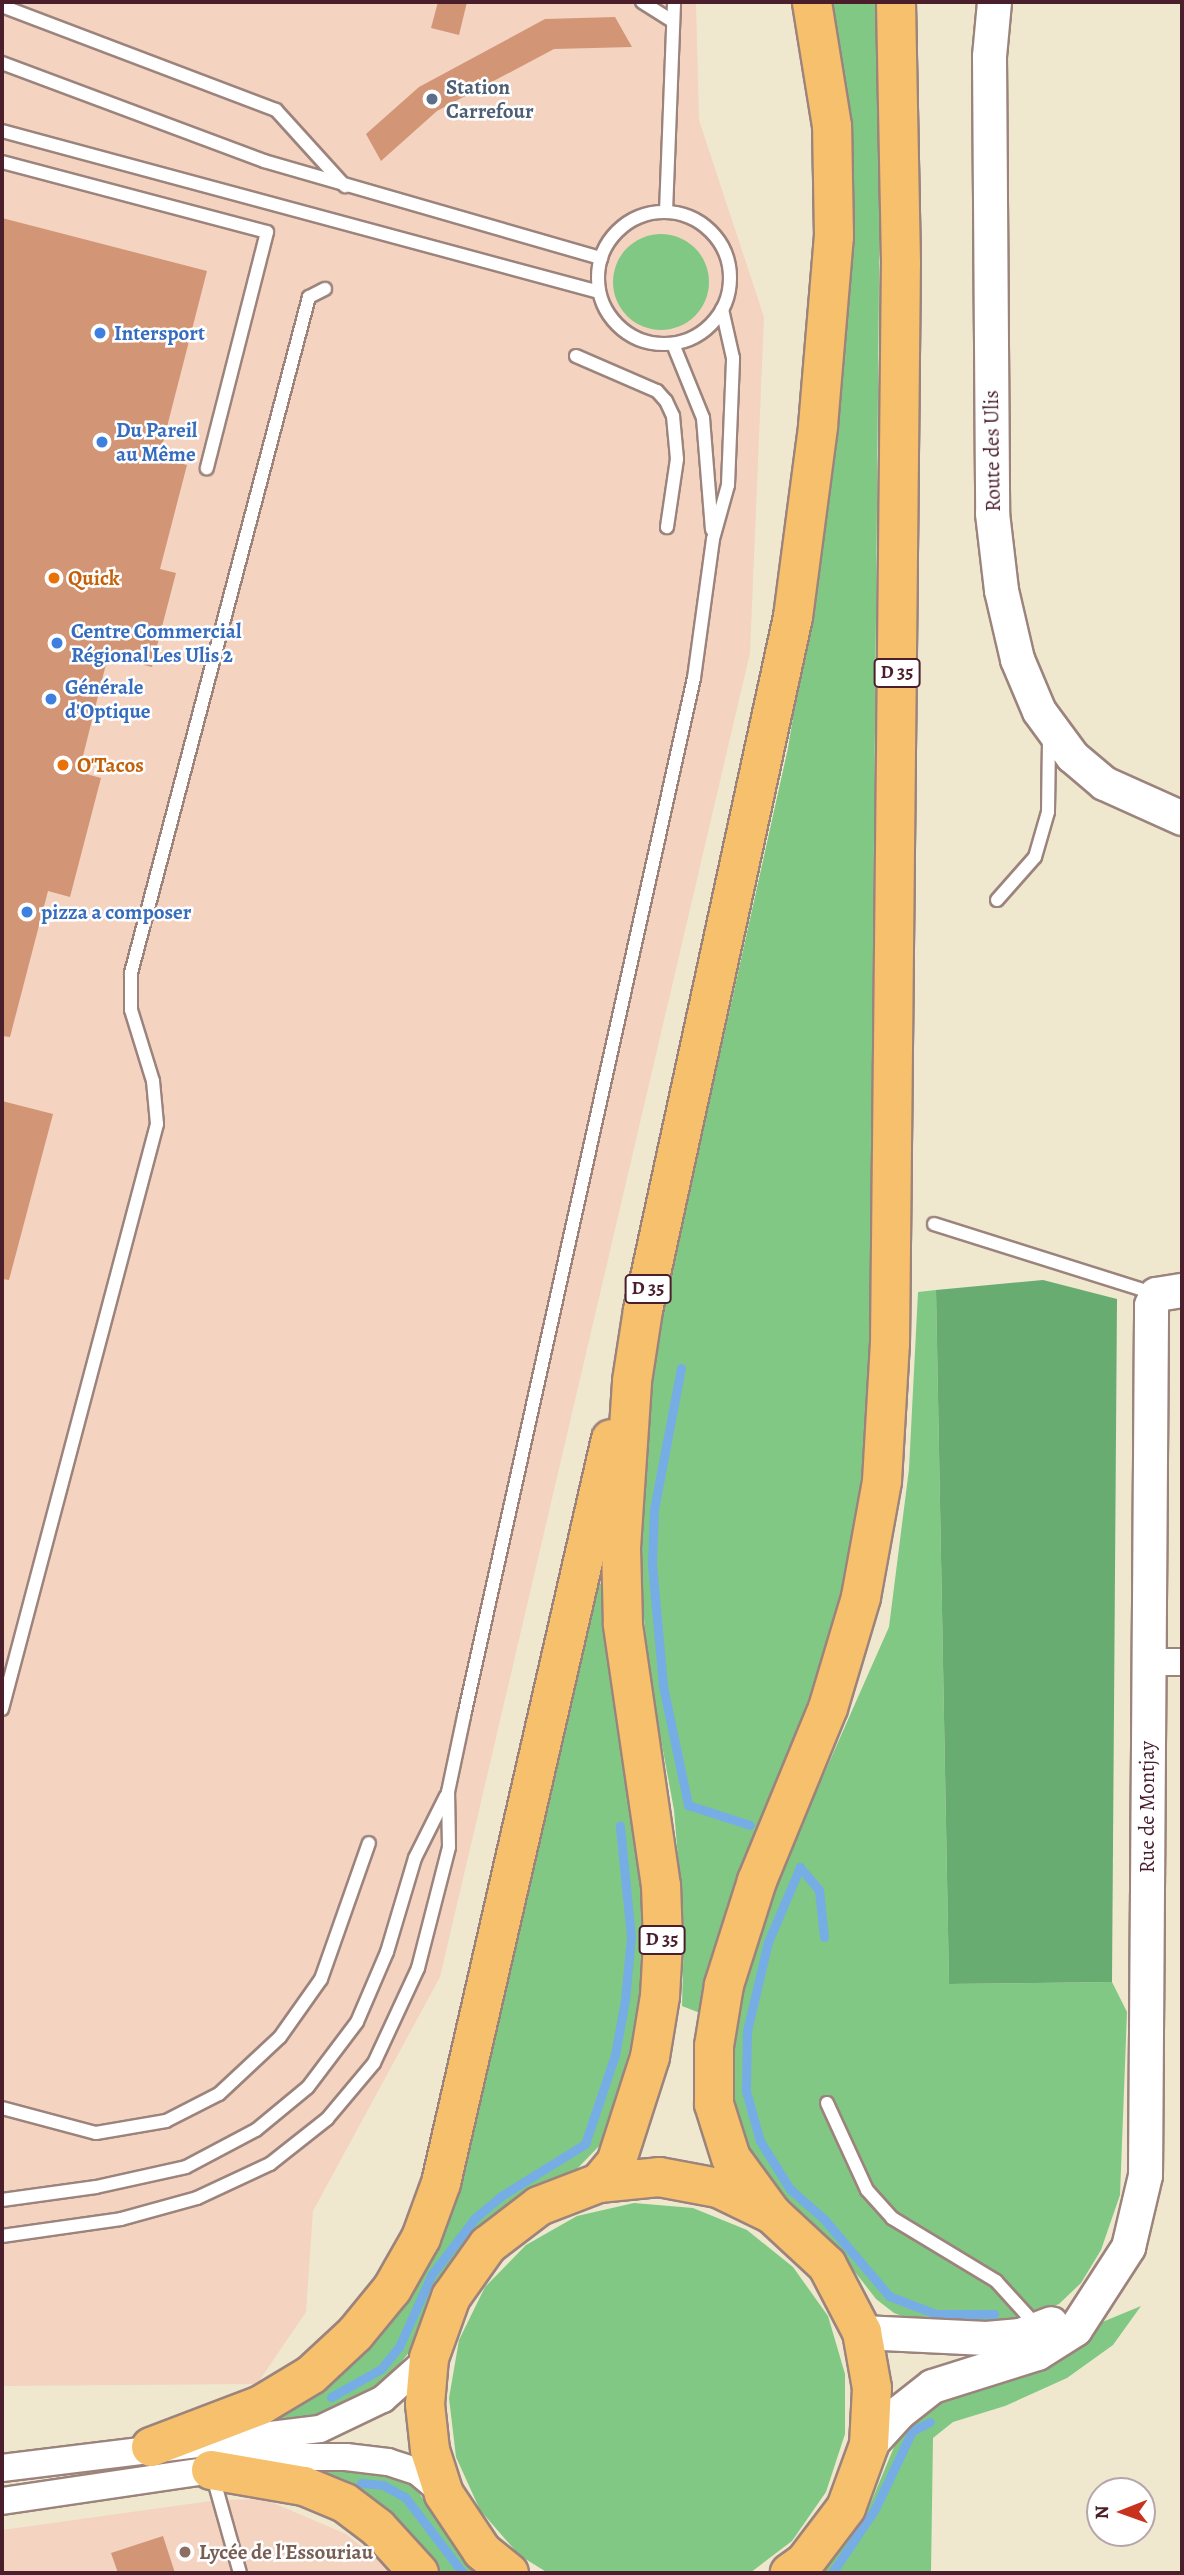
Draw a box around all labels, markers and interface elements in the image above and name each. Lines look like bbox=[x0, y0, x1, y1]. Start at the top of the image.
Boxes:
place label: Station Carrefour bbox=[446, 74, 534, 124]
marker: Station Carrefour bbox=[424, 91, 440, 107]
place label: Intersport bbox=[114, 320, 205, 346]
marker: Intersport bbox=[92, 325, 108, 341]
street label: Route des Ulis bbox=[978, 390, 1006, 512]
place label: Du Pareil au Même bbox=[116, 417, 197, 467]
marker: Du Pareil au Même bbox=[94, 434, 110, 450]
place label: Quick bbox=[68, 565, 120, 591]
marker: Quick bbox=[46, 570, 62, 586]
place label: Centre Commercial Régional Les Ulis 2 bbox=[71, 618, 241, 668]
marker: Centre Commercial Régional Les Ulis 2 bbox=[49, 635, 65, 651]
road number: D 35 bbox=[872, 658, 922, 688]
place label: Générale d'Optique bbox=[65, 674, 151, 724]
marker: Générale d'Optique bbox=[43, 691, 59, 707]
place label: O'Tacos bbox=[77, 752, 144, 778]
marker: O'Tacos bbox=[55, 757, 71, 773]
place label: pizza a composer bbox=[41, 899, 191, 925]
marker: pizza a composer bbox=[19, 904, 35, 920]
road number: D 35 bbox=[624, 1274, 672, 1304]
street label: Rue de Montjay bbox=[1134, 1741, 1160, 1873]
road number: D 35 bbox=[638, 1924, 686, 1956]
north arrow bbox=[1086, 2477, 1156, 2547]
text: N bbox=[1089, 2505, 1115, 2519]
place label: Lycée de l'Essouriau bbox=[199, 2539, 373, 2565]
marker: Lycée de l'Essouriau bbox=[177, 2544, 193, 2560]

